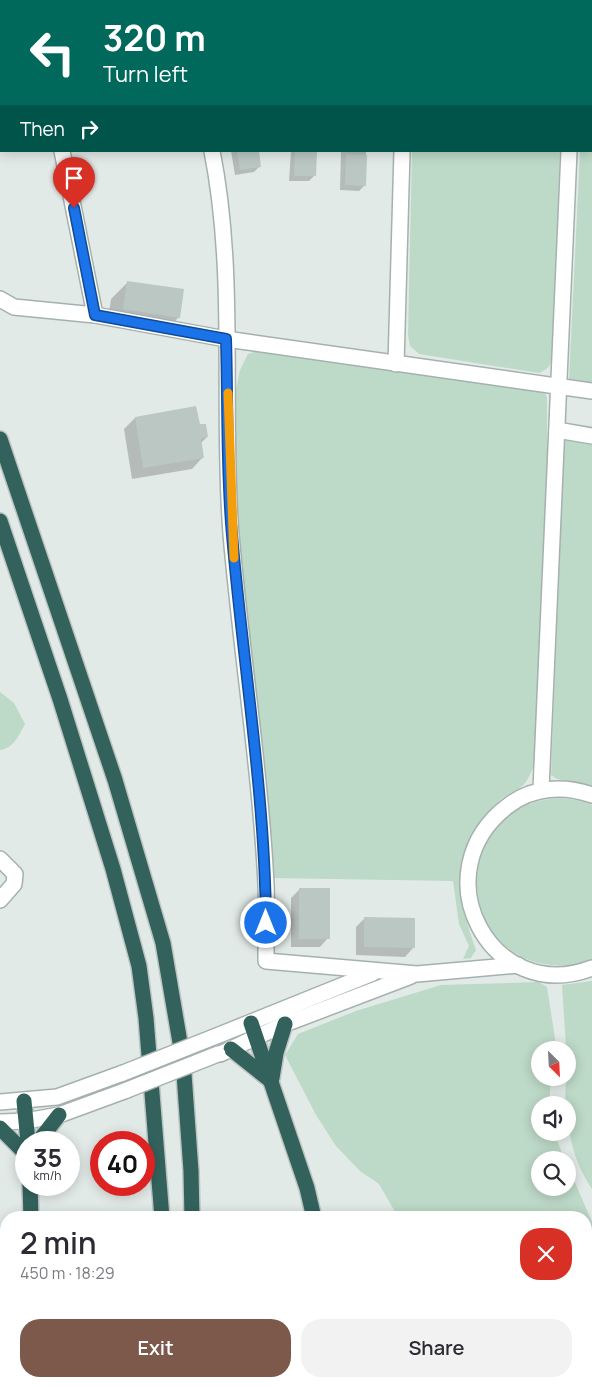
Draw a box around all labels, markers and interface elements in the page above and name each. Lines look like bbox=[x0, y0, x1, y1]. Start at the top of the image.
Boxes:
text: 320 m bbox=[103, 14, 206, 62]
icon: left bbox=[20, 20, 85, 85]
text: Turn left bbox=[103, 59, 188, 89]
icon: right bbox=[75, 115, 103, 143]
text: Then bbox=[20, 116, 65, 142]
pin bbox=[53, 157, 95, 208]
icon: arrive bbox=[60, 164, 88, 192]
position arrow bbox=[239, 896, 291, 948]
north arrow bbox=[531, 1041, 576, 1086]
map controls bbox=[531, 1041, 576, 1196]
button: sound bbox=[531, 1096, 576, 1141]
speed limit sign: 40 bbox=[90, 1131, 155, 1196]
text: 35 bbox=[33, 1140, 62, 1175]
button: search bbox=[531, 1151, 576, 1196]
text: km/h bbox=[34, 1167, 61, 1184]
text: 2 min bbox=[20, 1222, 96, 1263]
button: close bbox=[520, 1228, 572, 1280]
text: 450 m · 18:29 bbox=[20, 1262, 115, 1284]
button: Exit bbox=[20, 1319, 291, 1377]
button: Share bbox=[301, 1319, 572, 1377]

